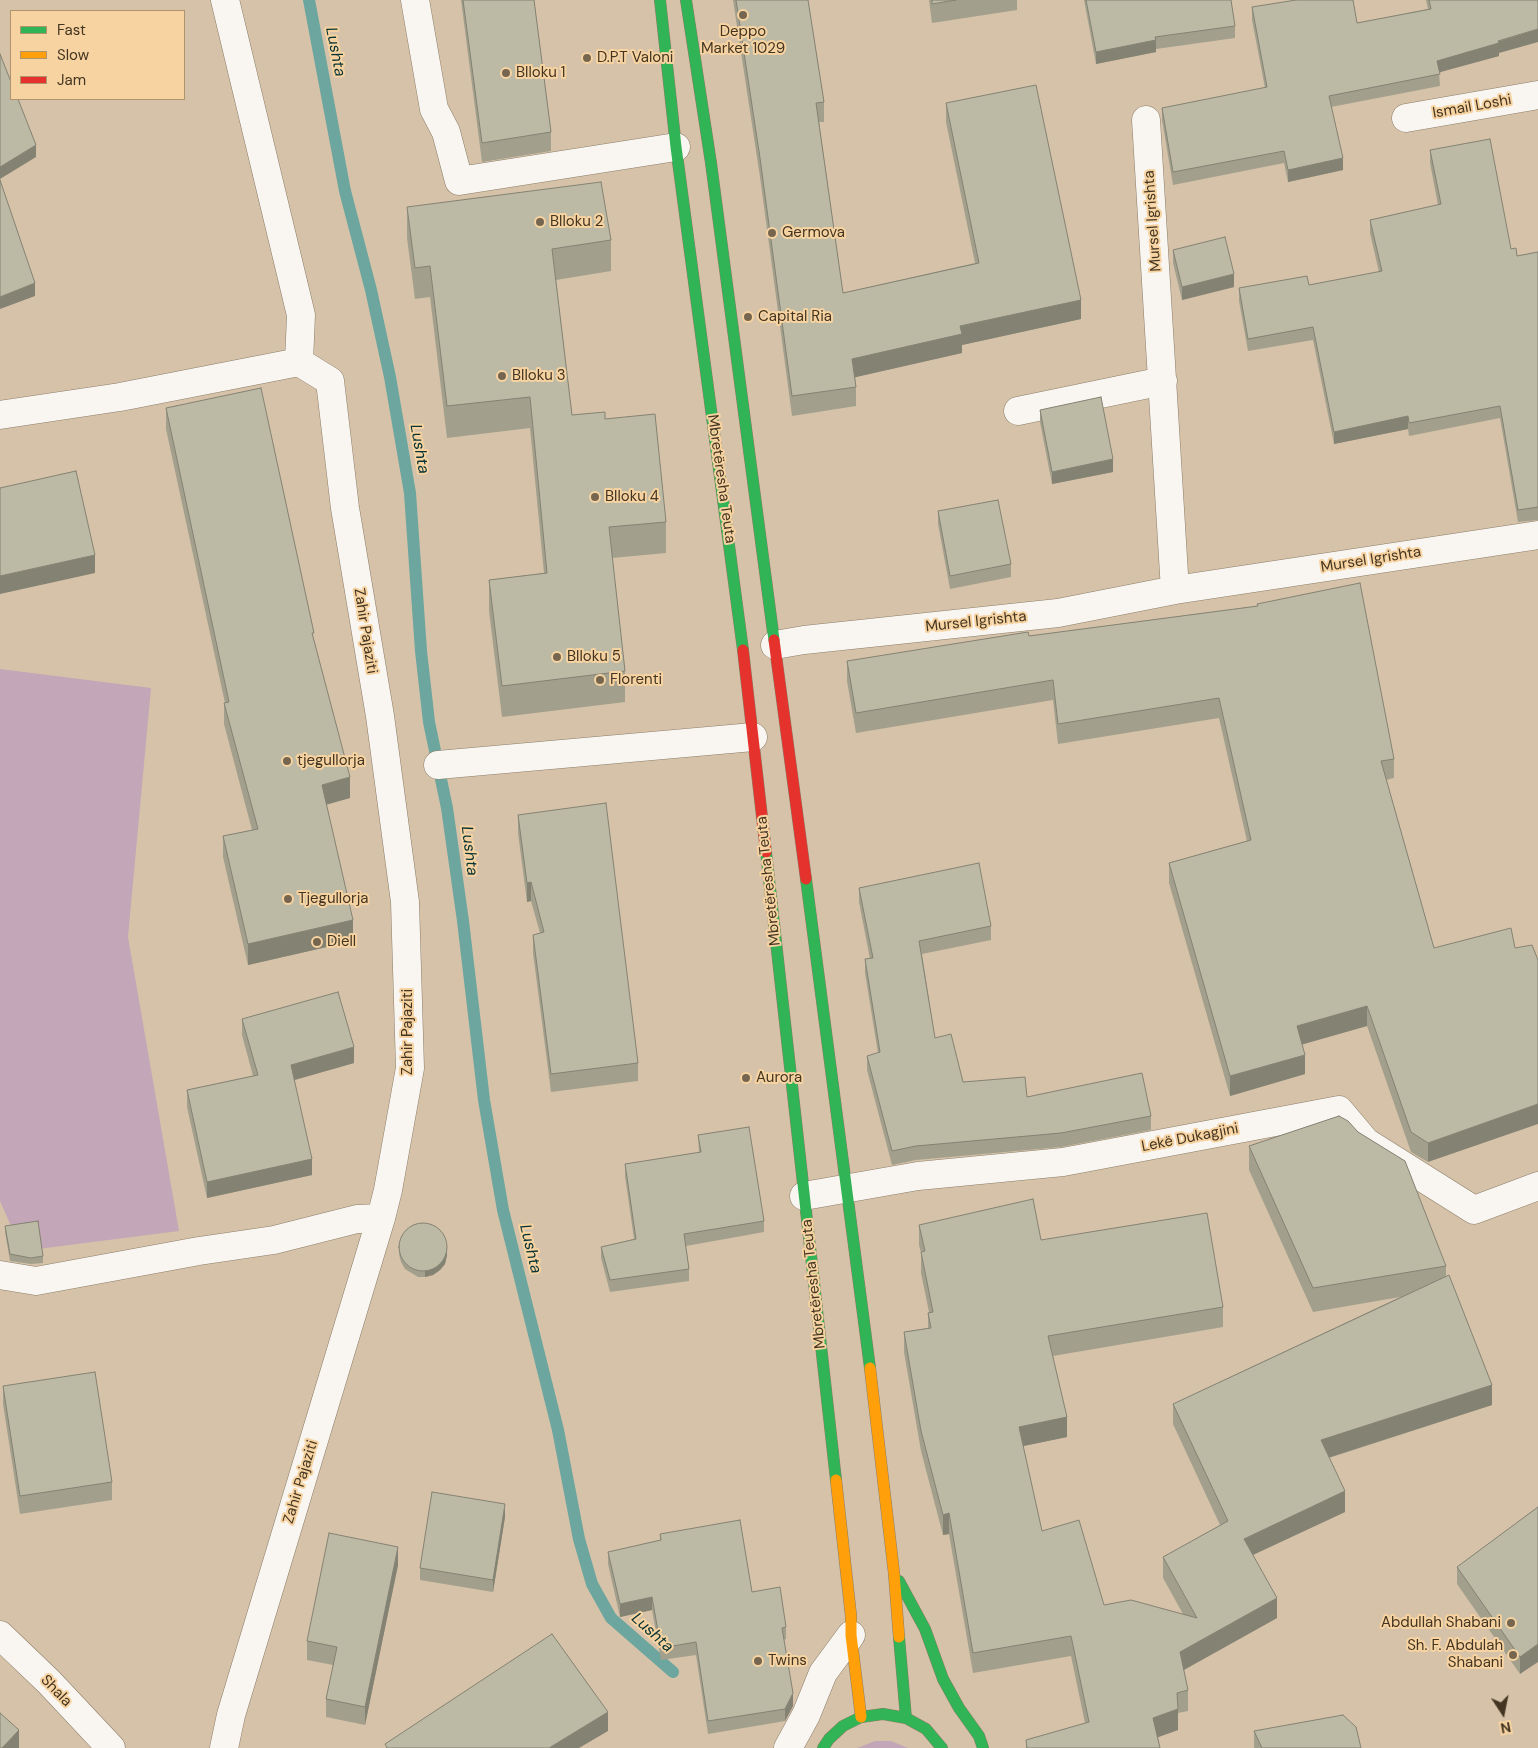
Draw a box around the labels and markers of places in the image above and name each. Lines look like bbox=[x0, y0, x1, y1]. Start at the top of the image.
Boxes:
marker: Deppo Market 1029 bbox=[737, 9, 749, 21]
place label: Deppo Market 1029 bbox=[701, 23, 785, 58]
place label: D.P.T Valoni bbox=[597, 49, 673, 67]
marker: D.P.T Valoni bbox=[581, 52, 593, 64]
place label: Blloku 1 bbox=[516, 64, 565, 82]
marker: Blloku 1 bbox=[500, 67, 512, 79]
place label: Blloku 2 bbox=[550, 213, 603, 231]
marker: Blloku 2 bbox=[534, 216, 546, 228]
place label: Germova bbox=[782, 224, 845, 242]
marker: Germova bbox=[766, 227, 778, 239]
place label: Capital Ria bbox=[758, 308, 832, 326]
marker: Capital Ria bbox=[742, 311, 754, 323]
place label: Blloku 3 bbox=[512, 367, 566, 385]
marker: Blloku 3 bbox=[496, 370, 508, 382]
place label: Blloku 4 bbox=[605, 488, 659, 506]
marker: Blloku 4 bbox=[589, 491, 601, 503]
place label: Blloku 5 bbox=[567, 648, 621, 666]
marker: Blloku 5 bbox=[551, 651, 563, 663]
place label: Florenti bbox=[610, 671, 662, 689]
marker: Florenti bbox=[594, 674, 606, 686]
place label: tjegullorja bbox=[297, 752, 365, 770]
marker: tjegullorja bbox=[281, 755, 293, 767]
place label: Tjegullorja bbox=[298, 890, 368, 908]
marker: Tjegullorja bbox=[282, 893, 294, 905]
place label: Diell bbox=[327, 933, 356, 951]
marker: Diell bbox=[311, 936, 323, 948]
place label: Aurora bbox=[756, 1069, 802, 1087]
marker: Aurora bbox=[740, 1072, 752, 1084]
place label: Abdullah Shabani bbox=[1381, 1614, 1501, 1632]
marker: Abdullah Shabani bbox=[1505, 1617, 1517, 1629]
place label: Sh. F. Abdulah Shabani bbox=[1407, 1637, 1503, 1672]
marker: Sh. F. Abdulah Shabani bbox=[1507, 1649, 1519, 1661]
place label: Twins bbox=[768, 1652, 807, 1670]
marker: Twins bbox=[752, 1655, 764, 1667]

